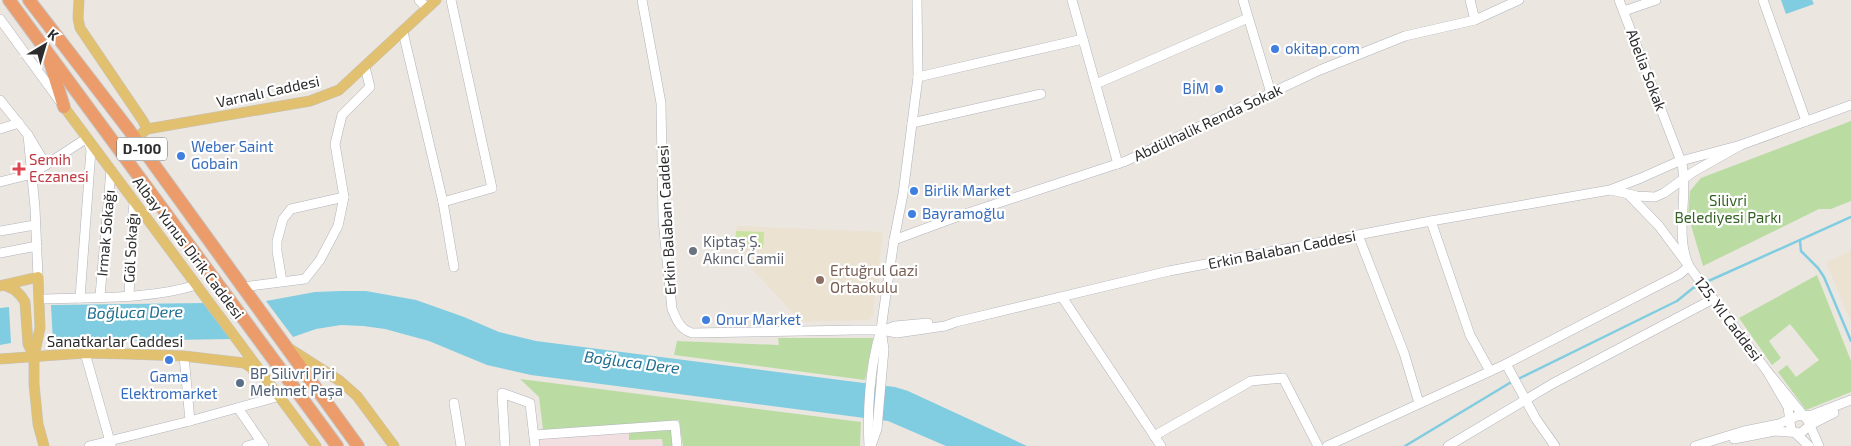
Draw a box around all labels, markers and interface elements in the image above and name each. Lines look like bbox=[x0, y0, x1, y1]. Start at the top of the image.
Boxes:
north arrow bbox=[20, 20, 70, 70]
text: K bbox=[45, 25, 62, 44]
street label: Abelia Sokak bbox=[1623, 26, 1671, 113]
place label: okitap.com bbox=[1285, 39, 1360, 57]
marker: okitap.com bbox=[1269, 43, 1281, 55]
street label: Varnalı Caddesi bbox=[215, 71, 321, 111]
place label: BİM bbox=[1183, 79, 1209, 97]
street label: Abdülhalik Renda Sokak bbox=[1130, 80, 1285, 164]
marker: BİM bbox=[1213, 83, 1225, 95]
place label: Weber Saint Gobain bbox=[191, 137, 274, 172]
road number: D-100 bbox=[117, 138, 167, 160]
street label: Erkin Balaban Caddesi bbox=[653, 145, 679, 296]
place label: Semih Eczanesi bbox=[29, 150, 89, 185]
marker: Weber Saint Gobain bbox=[175, 150, 187, 162]
marker: Semih Eczanesi bbox=[13, 163, 25, 175]
street label: Albay Yunus Dirik Caddesi bbox=[129, 173, 248, 322]
place label: Birlik Market bbox=[924, 181, 1011, 199]
marker: Birlik Market bbox=[908, 185, 920, 197]
street label: Irmak Sokağı bbox=[92, 189, 118, 277]
park label: Silivri Belediyesi Parkı bbox=[1674, 191, 1782, 226]
place label: Bayramoğlu bbox=[922, 204, 1005, 222]
marker: Bayramoğlu bbox=[906, 208, 918, 220]
street label: Göl Sokağı bbox=[119, 212, 141, 284]
street label: Erkin Balaban Caddesi bbox=[1206, 226, 1357, 272]
place label: Kiptaş Ş. Akıncı Camii bbox=[703, 232, 784, 267]
marker: Kiptaş Ş. Akıncı Camii bbox=[687, 245, 699, 257]
place label: Ertuğrul Gazi Ortaokulu bbox=[830, 261, 918, 296]
street label: 125. Yıl Caddesi bbox=[1691, 273, 1766, 364]
marker: Ertuğrul Gazi Ortaokulu bbox=[814, 274, 826, 286]
water label: Boğluca Dere bbox=[87, 301, 184, 322]
place label: Onur Market bbox=[716, 310, 801, 328]
marker: Onur Market bbox=[700, 314, 712, 326]
street label: Sanatkarlar Caddesi bbox=[47, 332, 183, 350]
water label: Boğluca Dere bbox=[583, 346, 681, 377]
marker: Gama Elektromarket bbox=[163, 354, 175, 366]
place label: BP Silivri Piri Mehmet Paşa bbox=[250, 364, 343, 400]
place label: Gama Elektromarket bbox=[120, 367, 218, 402]
marker: BP Silivri Piri Mehmet Paşa bbox=[234, 377, 246, 389]

